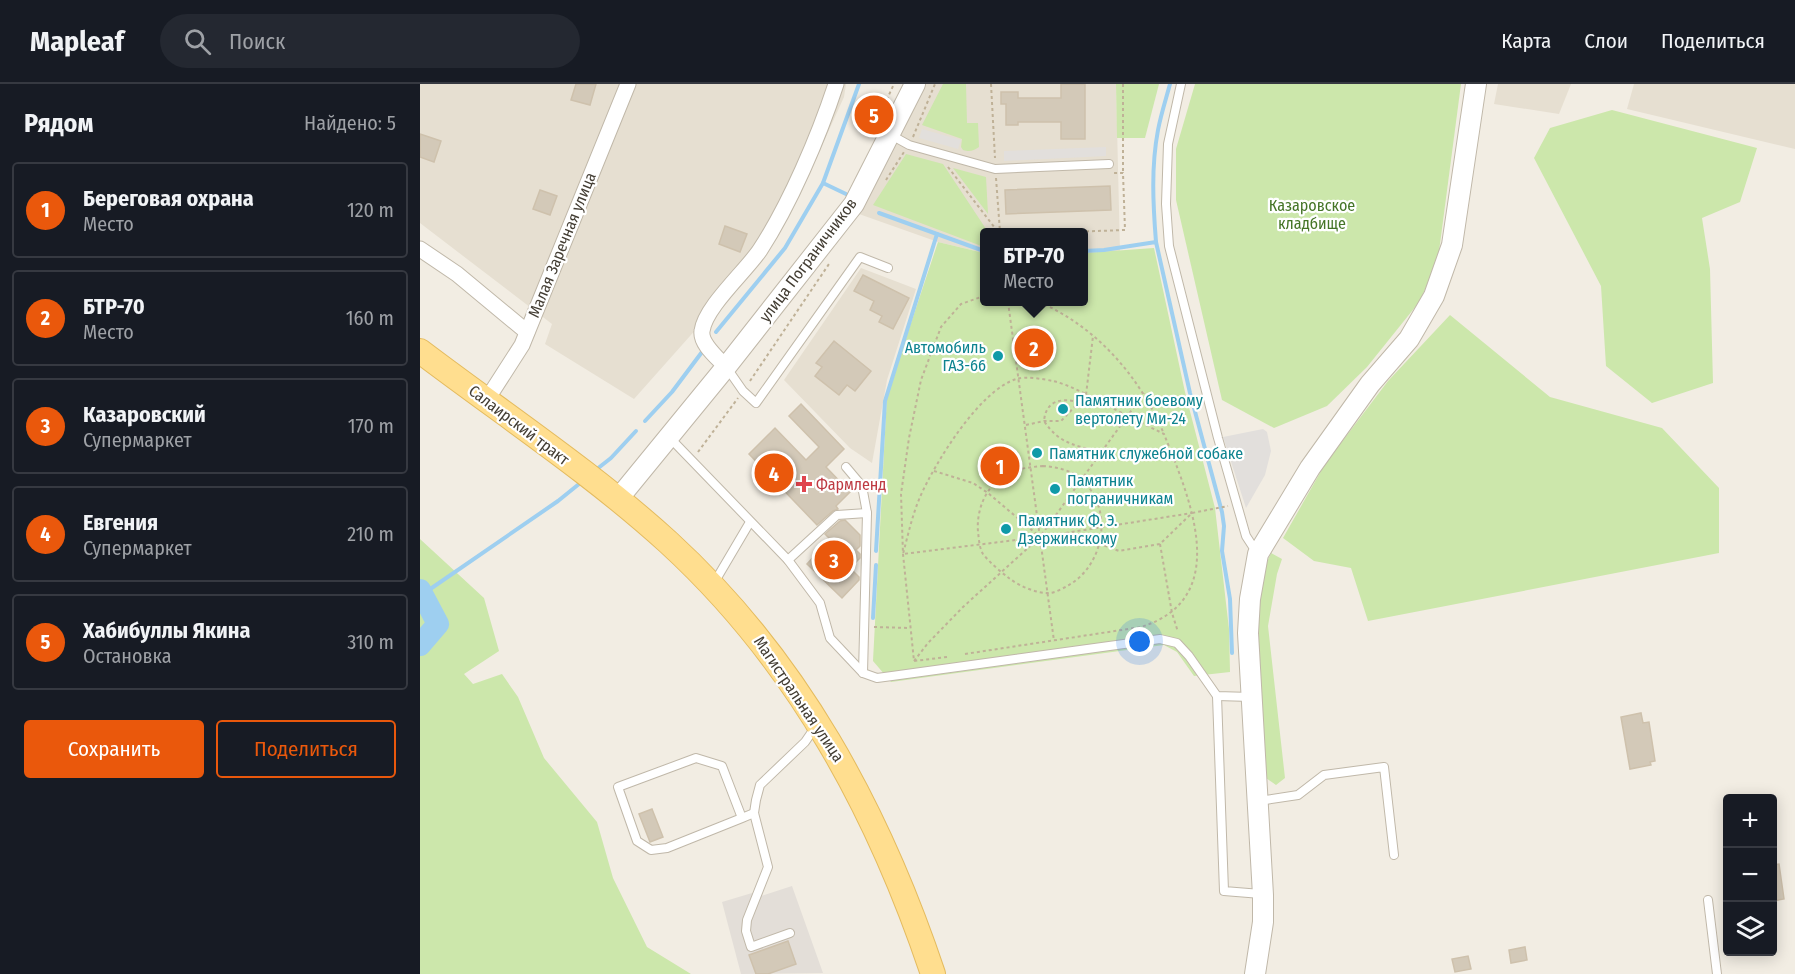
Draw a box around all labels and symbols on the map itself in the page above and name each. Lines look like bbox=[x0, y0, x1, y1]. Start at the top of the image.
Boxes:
pin: 5 bbox=[854, 93, 894, 138]
street label: Малая Заречная улица bbox=[524, 169, 600, 320]
street label: улица Пограничников bbox=[755, 194, 861, 326]
park label: Казаровское кладбище bbox=[1269, 196, 1355, 233]
pin: 2 bbox=[1014, 326, 1054, 370]
place label: Автомобиль ГАЗ-66 bbox=[905, 338, 986, 375]
marker: Автомобиль ГАЗ-66 bbox=[991, 349, 1005, 363]
street label: Салаирский тракт bbox=[465, 381, 573, 469]
place label: Памятник боевому вертолету Ми-24 bbox=[1075, 391, 1204, 428]
marker: Памятник боевому вертолету Ми-24 bbox=[1056, 402, 1070, 416]
pin: 1 bbox=[980, 444, 1020, 488]
place label: Памятник служебной собаке bbox=[1049, 444, 1243, 463]
marker: Памятник служебной собаке bbox=[1030, 446, 1044, 460]
pin: 4 bbox=[754, 450, 794, 496]
place label: Памятник пограничникам bbox=[1067, 471, 1173, 508]
place label: Фармленд bbox=[816, 475, 886, 494]
marker: Фармленд bbox=[797, 477, 811, 491]
marker: Памятник пограничникам bbox=[1048, 482, 1062, 496]
place label: Памятник Ф. Э. Дзержинскому bbox=[1017, 511, 1118, 548]
marker: Памятник Ф. Э. Дзержинскому bbox=[999, 522, 1013, 536]
pin: 3 bbox=[814, 538, 854, 582]
your location bbox=[1125, 627, 1154, 656]
street label: Магистральная улица bbox=[750, 633, 848, 766]

